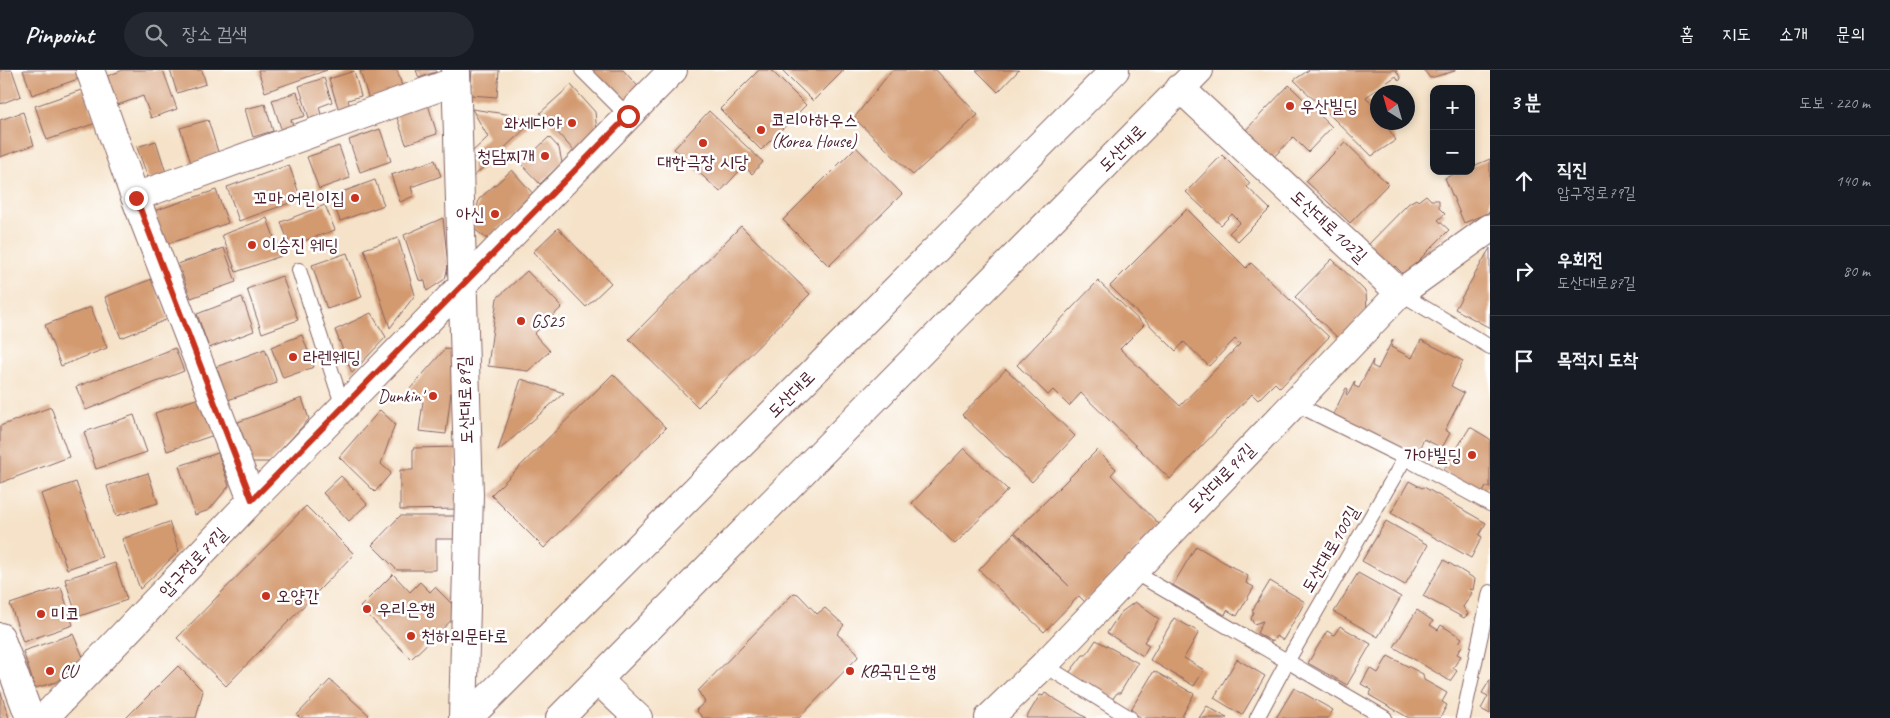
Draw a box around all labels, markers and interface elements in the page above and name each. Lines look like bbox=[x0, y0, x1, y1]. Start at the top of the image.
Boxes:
search box bbox=[124, 12, 474, 57]
text: Pinpoint bbox=[25, 20, 94, 50]
icon: search bbox=[142, 21, 170, 49]
text: 장소 검색 bbox=[182, 22, 247, 46]
text: 홈 bbox=[1680, 23, 1694, 45]
text: 지도 bbox=[1722, 23, 1751, 45]
text: 소개 bbox=[1779, 23, 1808, 45]
text: 문의 bbox=[1836, 23, 1865, 45]
north arrow bbox=[1370, 85, 1415, 130]
map controls bbox=[1430, 85, 1475, 175]
button: + bbox=[1430, 85, 1475, 130]
text: 3 분 bbox=[1510, 89, 1541, 115]
text: 도보 · 220 m bbox=[1799, 93, 1870, 113]
place label: 우산빌딩 bbox=[1300, 95, 1358, 117]
marker: 우산빌딩 bbox=[1284, 100, 1296, 112]
route start bbox=[617, 105, 640, 128]
place label: 코리아하우스 (Korea House) bbox=[771, 109, 858, 152]
place label: 와세다야 bbox=[504, 112, 563, 134]
marker: 와세다야 bbox=[566, 117, 578, 129]
street label: 도산대로 bbox=[1094, 120, 1150, 176]
marker: 코리아하우스 (Korea House) bbox=[755, 124, 767, 136]
button: − bbox=[1430, 130, 1475, 175]
marker: 대한극장 시당 bbox=[697, 137, 709, 149]
place label: 청담찌개 bbox=[477, 145, 535, 167]
marker: 청담찌개 bbox=[539, 150, 551, 162]
place label: 대한극장 시당 bbox=[657, 151, 749, 173]
text: 직진 bbox=[1557, 158, 1588, 182]
icon: ahead bbox=[1510, 167, 1538, 195]
text: 140 m bbox=[1836, 171, 1870, 191]
text: 압구정로79길 bbox=[1557, 183, 1636, 203]
street label: 도산대로102길 bbox=[1286, 185, 1372, 267]
route end bbox=[125, 187, 148, 210]
place label: 꼬마 어린이집 bbox=[254, 187, 345, 209]
marker: 꼬마 어린이집 bbox=[349, 192, 361, 204]
place label: 아신 bbox=[456, 203, 485, 225]
marker: 아신 bbox=[489, 208, 501, 220]
place label: 이승진 웨딩 bbox=[262, 234, 339, 256]
marker: 이승진 웨딩 bbox=[246, 239, 258, 251]
text: 우회전 bbox=[1557, 248, 1603, 272]
icon: right bbox=[1510, 257, 1538, 285]
text: 80 m bbox=[1843, 261, 1870, 281]
text: 도산대로87길 bbox=[1557, 273, 1636, 293]
place label: GS25 bbox=[531, 310, 565, 332]
marker: GS25 bbox=[515, 315, 527, 327]
place label: 라렌웨딩 bbox=[303, 346, 361, 368]
icon: arrive bbox=[1510, 347, 1538, 375]
text: 목적지 도착 bbox=[1557, 348, 1638, 372]
marker: 라렌웨딩 bbox=[287, 351, 299, 363]
street label: 도산대로89길 bbox=[452, 355, 478, 445]
street label: 도산대로 bbox=[763, 366, 819, 422]
place label: Dunkin' bbox=[378, 385, 427, 407]
marker: Dunkin' bbox=[427, 390, 439, 402]
street label: 도산대로94길 bbox=[1182, 438, 1260, 518]
place label: 가야빌딩 bbox=[1404, 444, 1462, 466]
marker: 가야빌딩 bbox=[1466, 449, 1478, 461]
street label: 도산대로100길 bbox=[1296, 501, 1364, 596]
street label: 압구정로79길 bbox=[154, 522, 232, 602]
place label: 오양간 bbox=[276, 585, 320, 607]
marker: 오양간 bbox=[260, 590, 272, 602]
place label: 우리은행 bbox=[377, 598, 435, 620]
place label: 미코 bbox=[51, 603, 80, 625]
marker: 우리은행 bbox=[361, 603, 373, 615]
marker: 미코 bbox=[35, 608, 47, 620]
place label: 천하의문타로 bbox=[421, 625, 508, 647]
marker: 천하의문타로 bbox=[405, 630, 417, 642]
place label: CU bbox=[60, 660, 80, 682]
place label: KB국민은행 bbox=[860, 660, 936, 682]
marker: CU bbox=[44, 665, 56, 677]
marker: KB국민은행 bbox=[844, 665, 856, 677]

